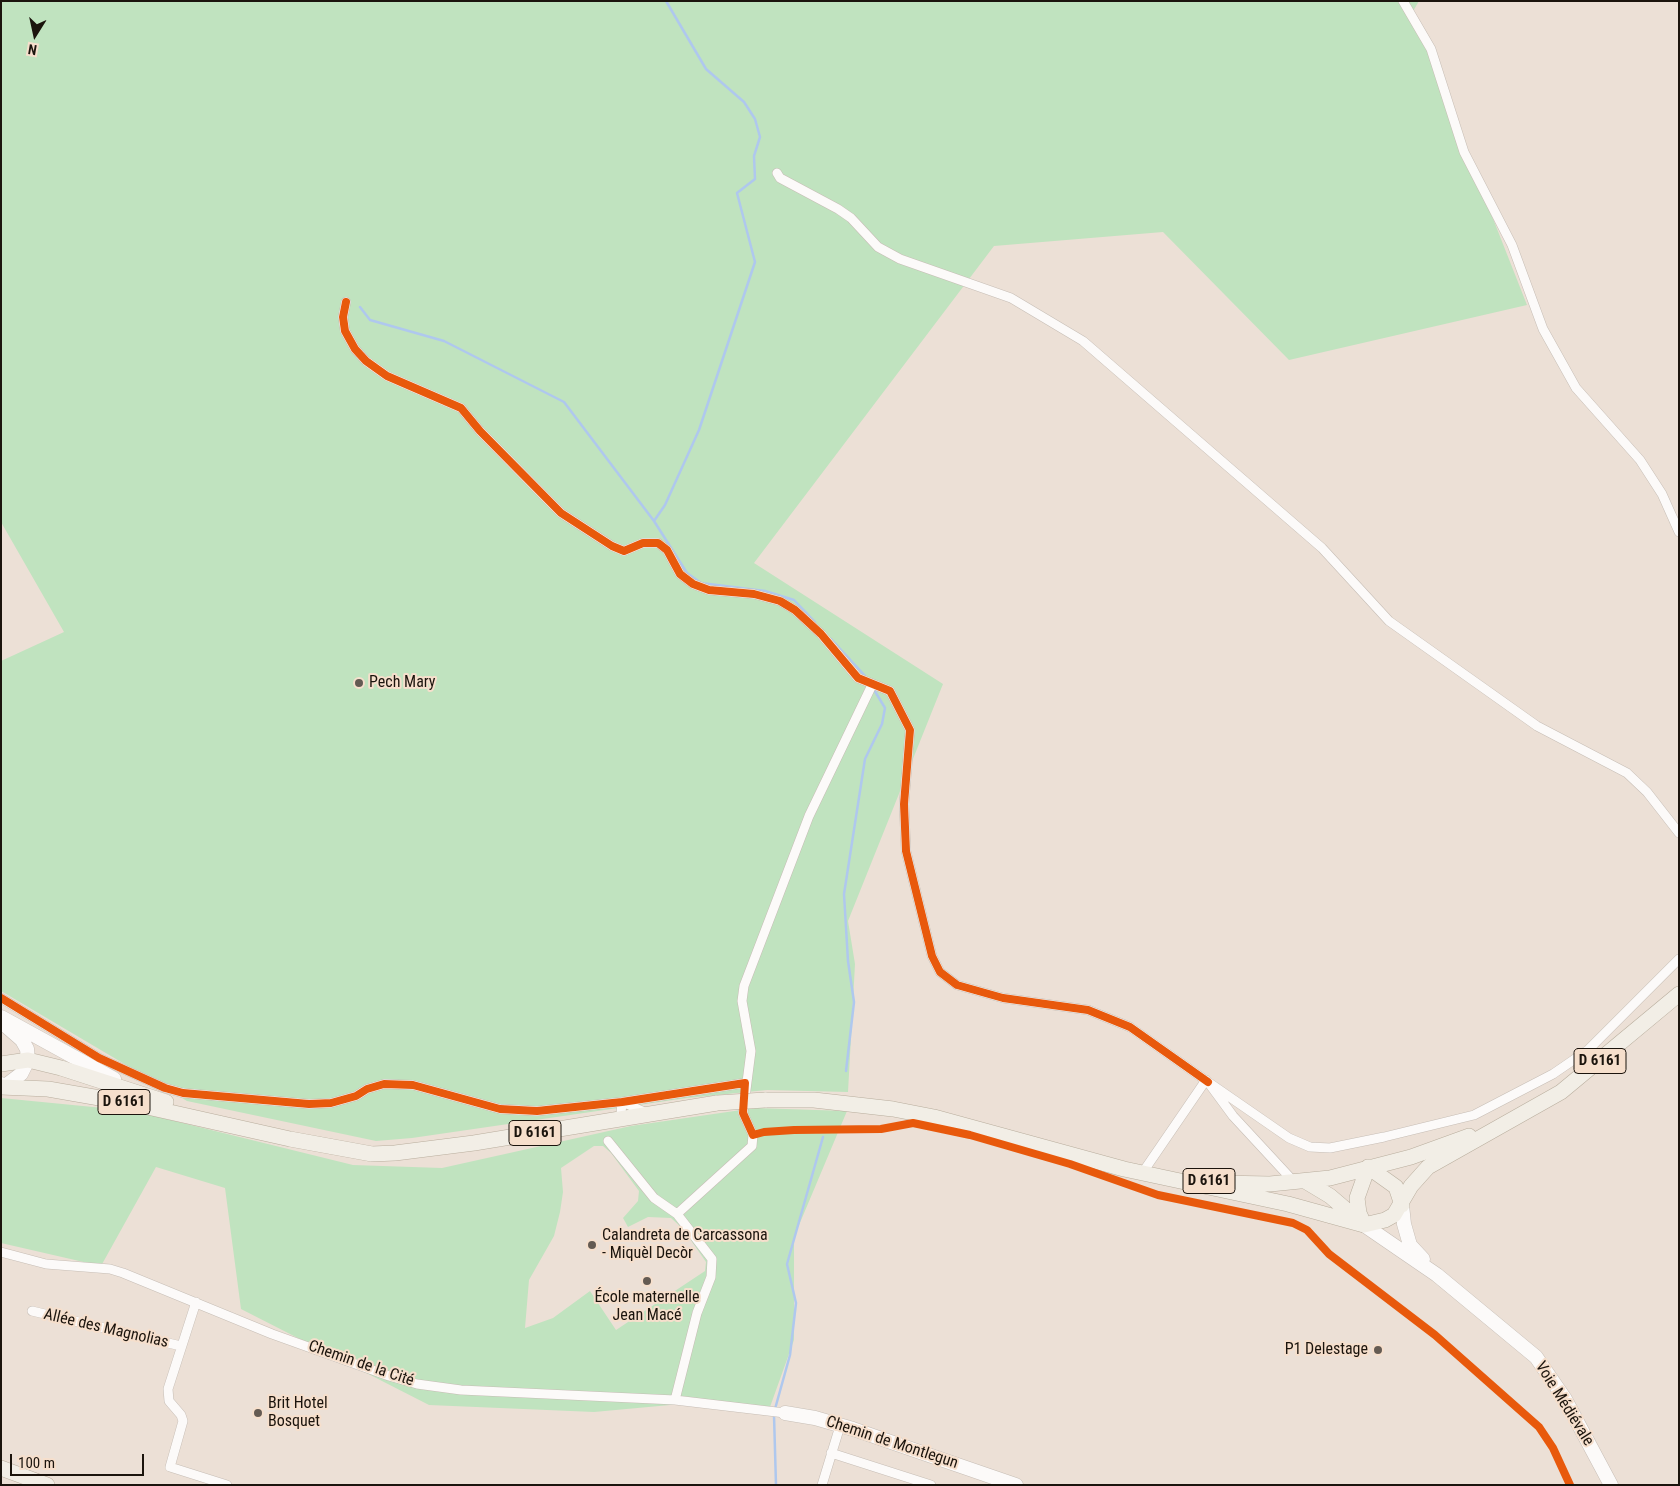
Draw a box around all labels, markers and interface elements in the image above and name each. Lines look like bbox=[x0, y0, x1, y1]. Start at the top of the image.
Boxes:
north arrow bbox=[10, 10, 60, 60]
text: N bbox=[27, 41, 38, 58]
place label: Pech Mary bbox=[369, 673, 435, 693]
marker: Pech Mary bbox=[353, 677, 365, 689]
road number: D 6161 bbox=[1574, 1048, 1626, 1074]
road number: D 6161 bbox=[98, 1090, 150, 1114]
road number: D 6161 bbox=[509, 1120, 561, 1146]
road number: D 6161 bbox=[1183, 1168, 1235, 1194]
place label: Calandreta de Carcassona - Miquèl Decòr bbox=[602, 1226, 768, 1264]
marker: Calandreta de Carcassona - Miquèl Decòr bbox=[586, 1239, 598, 1251]
marker: École maternelle Jean Macé bbox=[641, 1275, 653, 1287]
place label: École maternelle Jean Macé bbox=[595, 1288, 699, 1326]
street label: Allée des Magnolias bbox=[42, 1305, 170, 1353]
street label: Chemin de la Cité bbox=[306, 1337, 416, 1391]
place label: P1 Delestage bbox=[1285, 1340, 1368, 1360]
marker: P1 Delestage bbox=[1372, 1344, 1384, 1356]
street label: Voie Médiévale bbox=[1531, 1358, 1597, 1450]
place label: Brit Hotel Bosquet bbox=[268, 1394, 328, 1432]
marker: Brit Hotel Bosquet bbox=[252, 1407, 264, 1419]
street label: Chemin de Montlegun bbox=[824, 1413, 960, 1473]
scale bar bbox=[12, 1444, 146, 1476]
text: 100 m bbox=[18, 1454, 55, 1472]

